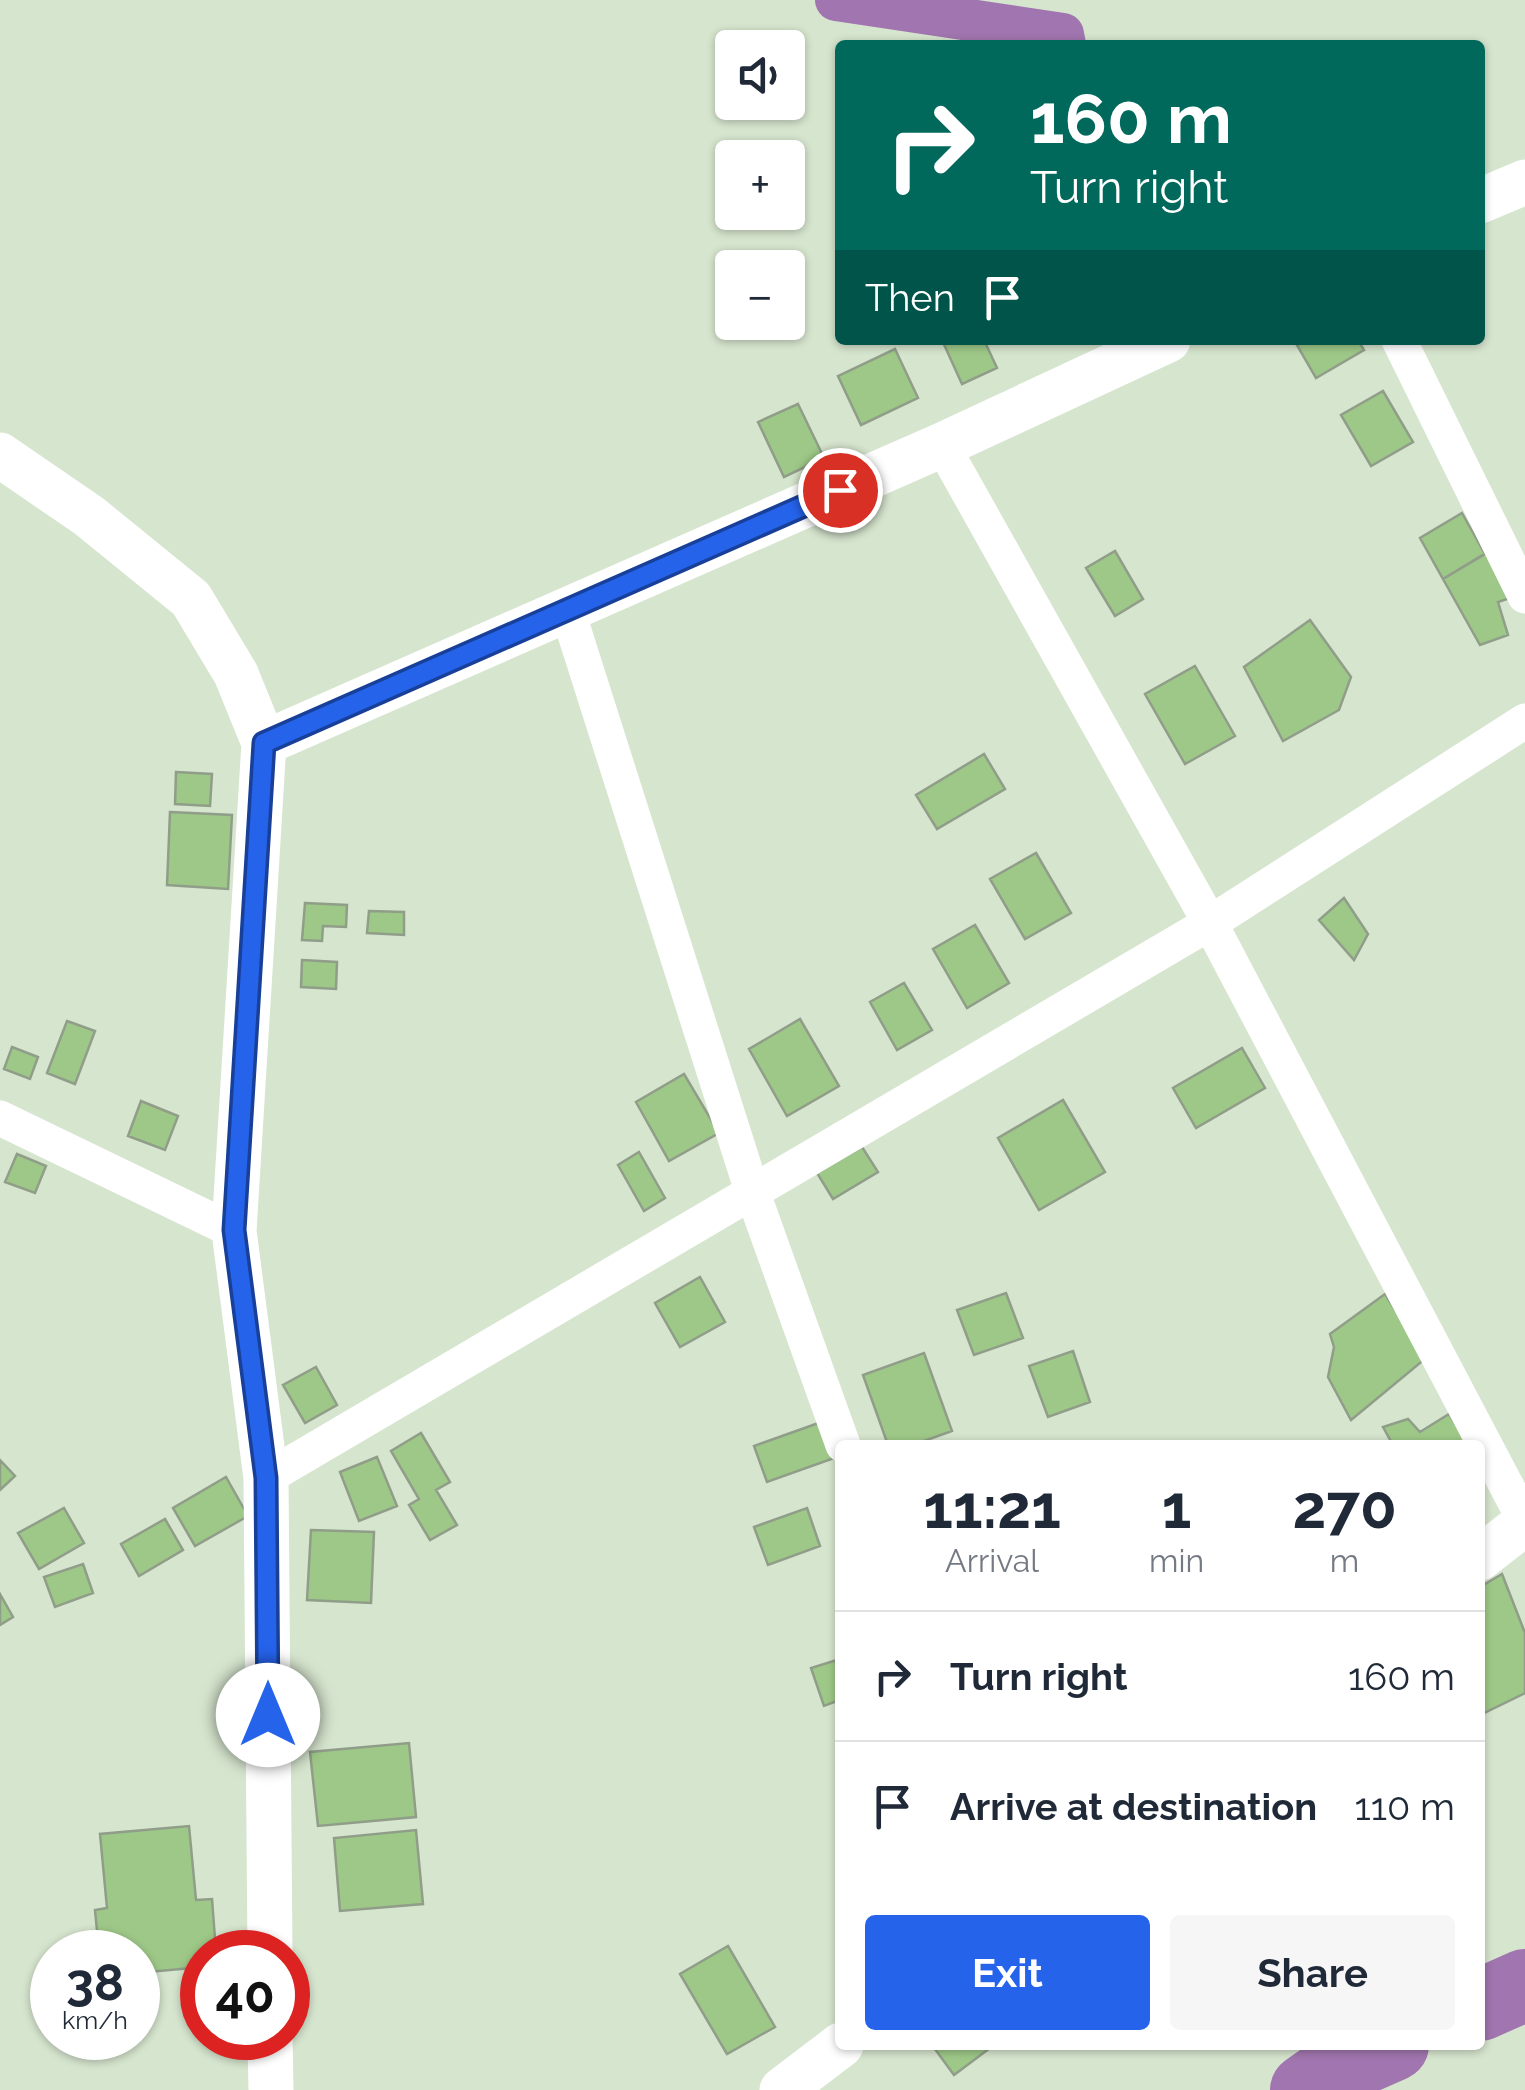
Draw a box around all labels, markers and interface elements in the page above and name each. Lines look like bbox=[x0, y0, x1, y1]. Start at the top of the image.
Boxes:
map controls bbox=[715, 30, 805, 340]
button: sound bbox=[715, 30, 805, 120]
text: 160 m bbox=[1030, 77, 1232, 159]
icon: right bbox=[865, 80, 995, 210]
button: + bbox=[715, 140, 805, 230]
text: Turn right bbox=[1030, 161, 1228, 214]
button: − bbox=[715, 250, 805, 340]
icon: arrive bbox=[975, 270, 1030, 325]
text: Then bbox=[865, 275, 955, 320]
pin bbox=[798, 448, 883, 533]
icon: arrive bbox=[813, 463, 868, 518]
text: 11:21 bbox=[923, 1472, 1061, 1542]
text: 1 bbox=[1162, 1472, 1191, 1542]
text: 270 bbox=[1292, 1472, 1397, 1542]
text: Arrival bbox=[945, 1542, 1039, 1579]
text: min bbox=[1149, 1542, 1204, 1579]
text: m bbox=[1330, 1542, 1359, 1579]
icon: right bbox=[865, 1649, 920, 1704]
text: Turn right bbox=[950, 1654, 1127, 1699]
text: 160 m bbox=[1348, 1654, 1455, 1699]
position arrow bbox=[216, 1663, 320, 1767]
icon: arrive bbox=[865, 1779, 920, 1834]
text: Arrive at destination bbox=[950, 1784, 1317, 1829]
text: 110 m bbox=[1355, 1784, 1455, 1829]
button: Exit bbox=[865, 1915, 1150, 2030]
button: Share bbox=[1170, 1915, 1455, 2030]
speed limit sign: 40 bbox=[180, 1930, 310, 2060]
text: 38 bbox=[66, 1953, 124, 2012]
text: km/h bbox=[62, 2005, 128, 2035]

